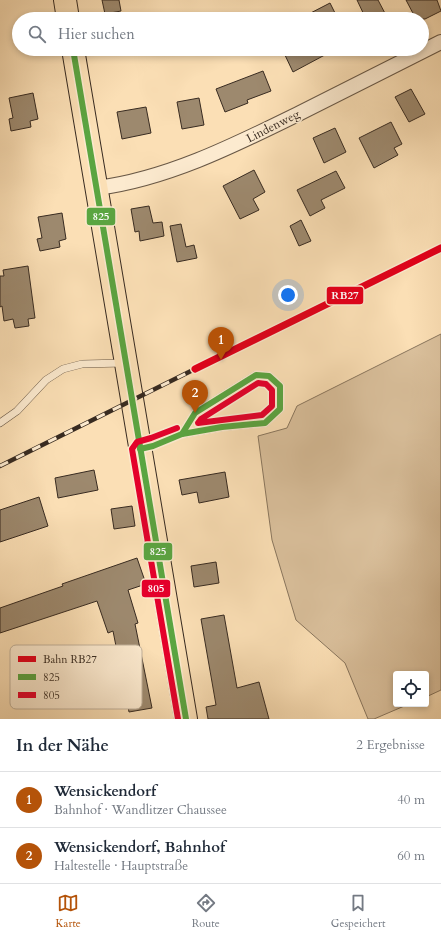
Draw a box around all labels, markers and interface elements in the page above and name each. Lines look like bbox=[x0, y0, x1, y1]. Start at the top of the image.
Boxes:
search box bbox=[12, 12, 429, 56]
icon: search bbox=[26, 23, 48, 45]
text: Hier suchen bbox=[58, 24, 135, 44]
street label: Lindenweg bbox=[244, 106, 303, 146]
line badge: 825 bbox=[86, 207, 116, 226]
text: 825 bbox=[93, 209, 110, 224]
your location bbox=[278, 285, 298, 305]
line badge: RB27 bbox=[326, 286, 364, 305]
text: RB27 bbox=[331, 288, 359, 303]
pin: 1 bbox=[208, 327, 234, 360]
pin: 2 bbox=[182, 380, 208, 413]
line badge: 825 bbox=[143, 542, 173, 561]
text: 825 bbox=[150, 544, 167, 559]
line badge: 805 bbox=[141, 579, 171, 598]
text: 805 bbox=[148, 581, 165, 596]
legend bbox=[10, 645, 142, 709]
text: Bahn RB27 bbox=[43, 652, 97, 667]
text: 825 bbox=[43, 670, 60, 685]
map controls bbox=[393, 671, 429, 707]
button: locate bbox=[393, 671, 429, 707]
text: 805 bbox=[43, 688, 60, 703]
text: In der Nähe bbox=[16, 734, 109, 757]
text: 2 Ergebnisse bbox=[356, 736, 425, 754]
text: Wensickendorf bbox=[54, 781, 156, 801]
text: 1 bbox=[26, 791, 32, 809]
text: 40 m bbox=[397, 791, 425, 809]
text: Bahnhof · Wandlitzer Chaussee bbox=[54, 801, 227, 819]
text: Wensickendorf, Bahnhof bbox=[54, 837, 225, 857]
text: 2 bbox=[26, 847, 32, 865]
text: 60 m bbox=[397, 847, 425, 865]
text: Haltestelle · Hauptstraße bbox=[54, 857, 188, 875]
tab: Karte bbox=[55, 892, 81, 931]
tab: Route bbox=[192, 892, 220, 931]
tab: Gespeichert bbox=[331, 892, 386, 931]

